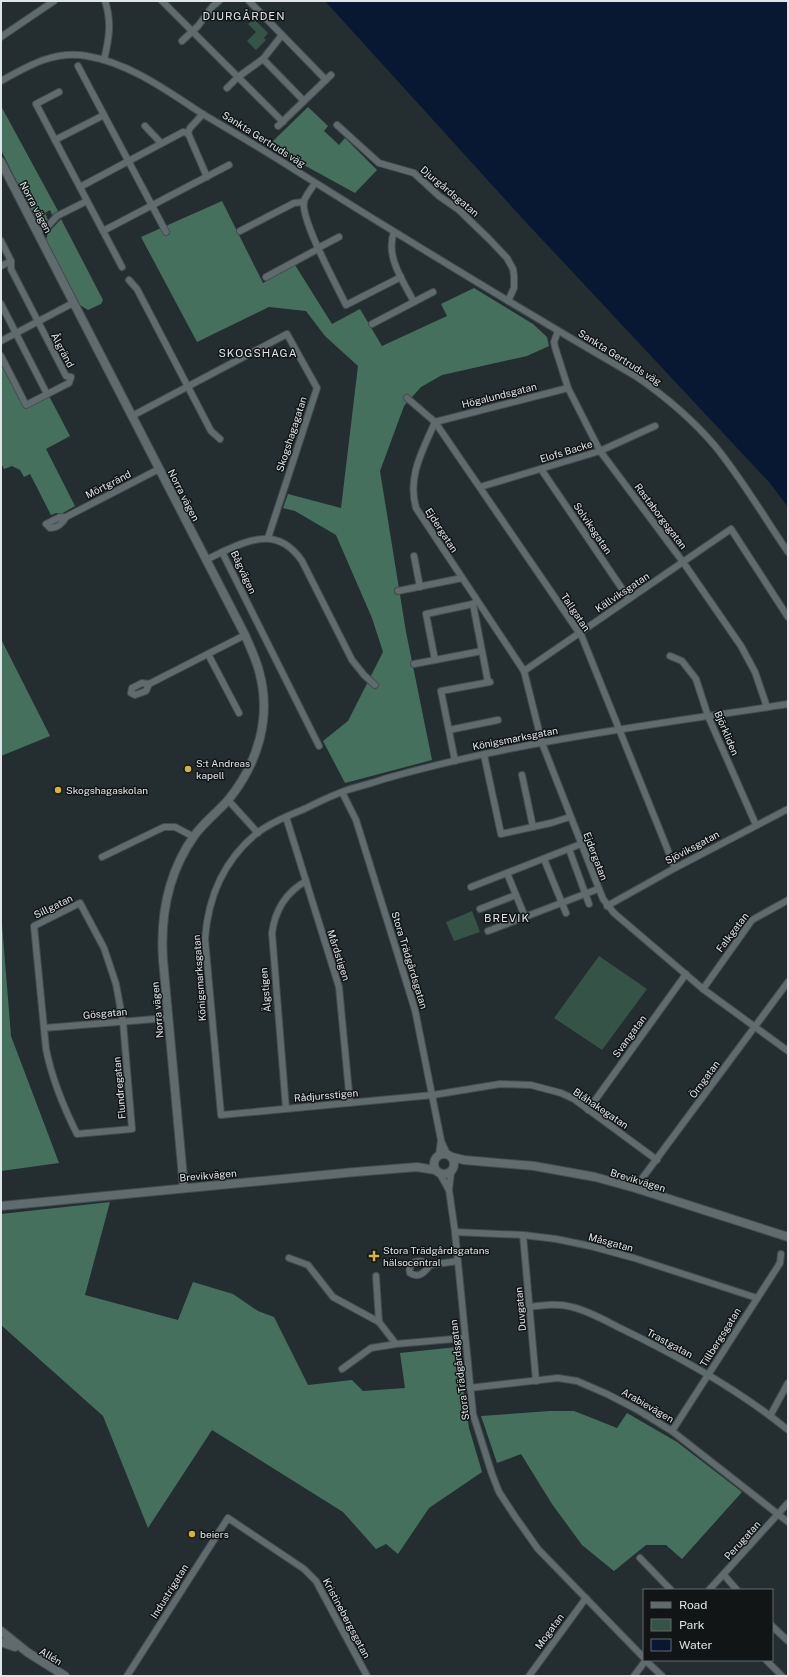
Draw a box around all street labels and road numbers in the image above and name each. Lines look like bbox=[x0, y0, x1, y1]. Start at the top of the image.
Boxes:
street label: Sankta Gertruds väg bbox=[220, 109, 308, 169]
street label: Djurgårdsgatan bbox=[418, 163, 482, 219]
street label: Norra vägen bbox=[17, 179, 55, 235]
street label: Sankta Gertruds väg bbox=[576, 327, 664, 387]
street label: Ålgränd bbox=[49, 331, 77, 369]
street label: Högalundsgatan bbox=[460, 380, 538, 410]
street label: Skogshagagatan bbox=[273, 395, 309, 473]
street label: Elofs Backe bbox=[538, 437, 594, 465]
street label: Mörtgränd bbox=[83, 467, 133, 501]
street label: Norra vägen bbox=[166, 467, 202, 523]
street label: Rastaborgsgatan bbox=[632, 481, 690, 552]
street label: Solviksgatan bbox=[571, 500, 615, 556]
street label: Ejdergatan bbox=[423, 505, 461, 555]
street label: Bågvägen bbox=[229, 548, 259, 596]
street label: Källviksgatan bbox=[593, 569, 652, 614]
street label: Tallgatan bbox=[559, 591, 593, 634]
street label: Björkliden bbox=[712, 709, 742, 757]
street label: Königsmarksgatan bbox=[471, 724, 559, 752]
street label: Sjöviksgatan bbox=[663, 828, 721, 866]
street label: Ejdergatan bbox=[581, 830, 611, 882]
street label: Sillgatan bbox=[32, 891, 75, 921]
street label: Stora Trädgårdsgatan bbox=[389, 910, 431, 1010]
street label: Falkgatan bbox=[713, 910, 751, 954]
street label: Mårdstigen bbox=[325, 928, 353, 982]
street label: Königsmarksgatan bbox=[190, 934, 208, 1022]
street label: Älgstigen bbox=[257, 967, 273, 1013]
street label: Norra vägen bbox=[149, 981, 165, 1039]
street label: Gösgatan bbox=[82, 1005, 128, 1021]
street label: Svangatan bbox=[610, 1012, 649, 1060]
street label: Flundregatan bbox=[110, 1056, 128, 1120]
street label: Örngatan bbox=[686, 1058, 722, 1100]
street label: Blåhakegatan bbox=[571, 1085, 631, 1131]
street label: Rådjursstigen bbox=[293, 1086, 359, 1104]
street label: Brevikvägen bbox=[609, 1166, 667, 1194]
street label: Brevikvägen bbox=[179, 1167, 237, 1183]
street label: Måsgatan bbox=[587, 1230, 635, 1254]
street label: Duvgatan bbox=[512, 1286, 528, 1332]
street label: Tillbergsgatan bbox=[697, 1305, 743, 1369]
street label: Stora Trädgårdsgatan bbox=[447, 1319, 471, 1421]
street label: Trastgatan bbox=[645, 1326, 695, 1360]
street label: Arabievägen bbox=[620, 1385, 676, 1425]
street label: Perugatan bbox=[721, 1518, 763, 1562]
street label: Industrigatan bbox=[147, 1561, 191, 1621]
street label: Kristinebergsgatan bbox=[321, 1576, 373, 1660]
street label: Mogatan bbox=[532, 1611, 566, 1651]
street label: Allén bbox=[38, 1645, 65, 1667]

